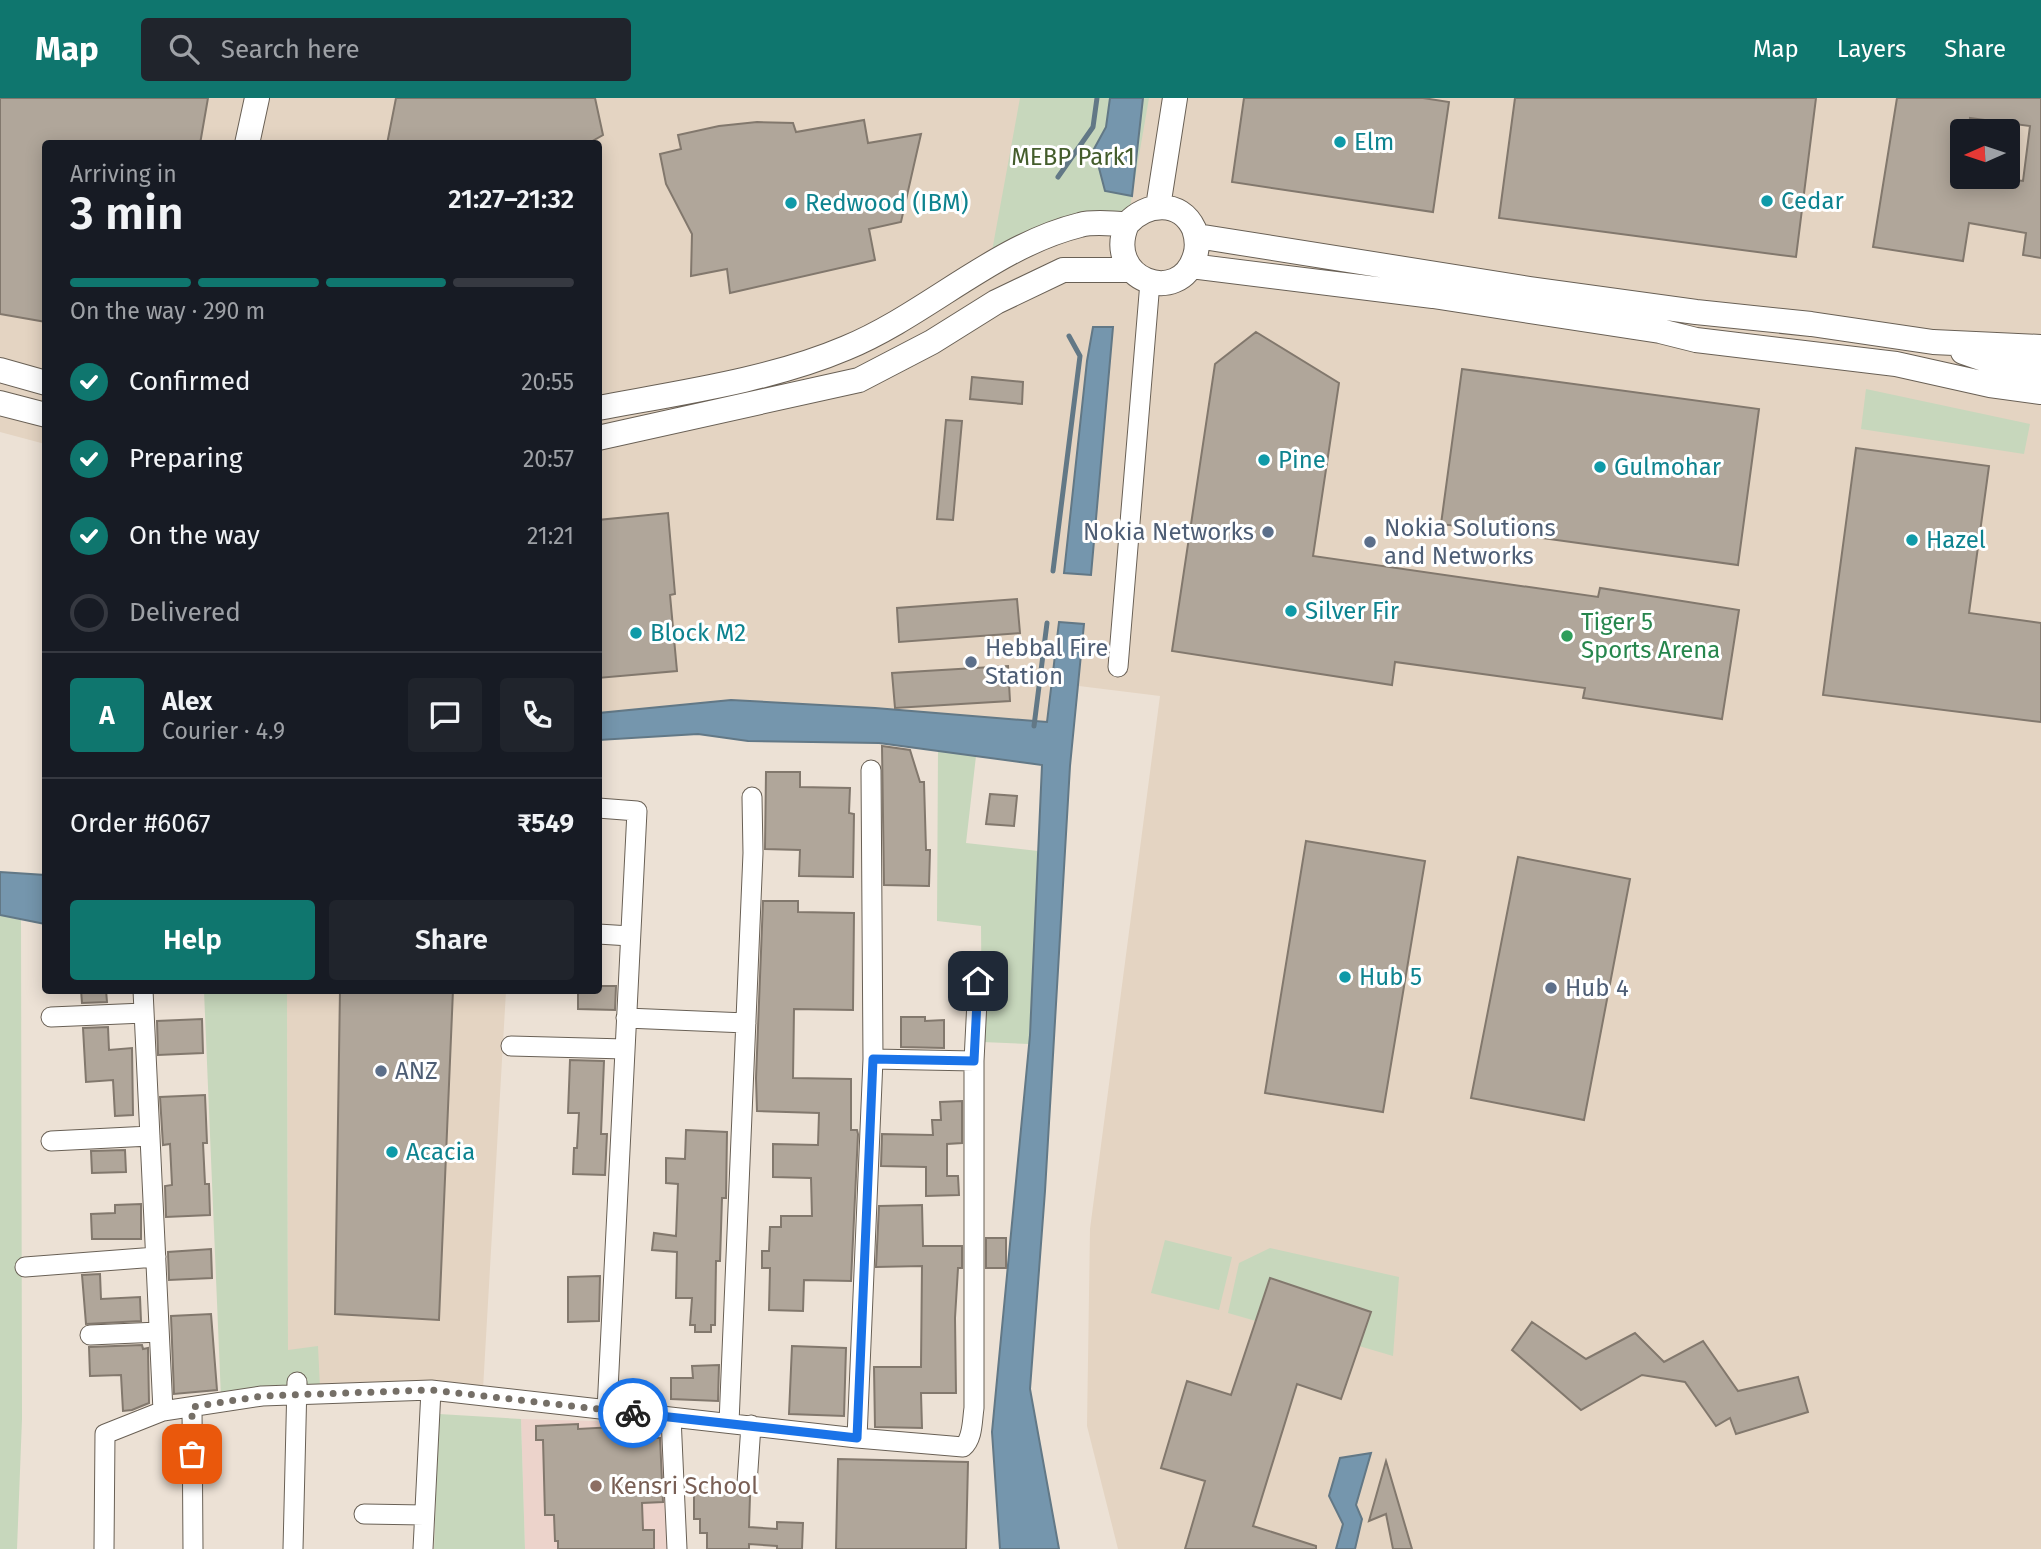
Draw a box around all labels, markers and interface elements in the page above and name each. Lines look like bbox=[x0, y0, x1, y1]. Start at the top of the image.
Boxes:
search box bbox=[141, 18, 631, 81]
text: Map bbox=[35, 29, 99, 69]
icon: search bbox=[165, 30, 203, 68]
text: Search here bbox=[221, 34, 360, 65]
text: Map bbox=[1753, 35, 1799, 63]
text: Layers bbox=[1837, 35, 1906, 63]
text: Share bbox=[1944, 35, 2006, 63]
north arrow bbox=[1950, 119, 2020, 189]
map controls bbox=[1950, 119, 2020, 189]
place label: Elm bbox=[1354, 128, 1394, 156]
marker: Elm bbox=[1332, 134, 1348, 150]
park label: MEBP Park1 bbox=[1011, 143, 1135, 171]
text: Arriving in bbox=[70, 160, 177, 188]
text: 21:27–21:32 bbox=[448, 184, 574, 215]
text: 3 min bbox=[70, 186, 184, 241]
place label: Cedar bbox=[1781, 187, 1844, 215]
place label: Redwood (IBM) bbox=[805, 189, 968, 217]
marker: Cedar bbox=[1759, 193, 1775, 209]
marker: Redwood (IBM) bbox=[783, 195, 799, 211]
text: On the way · 290 m bbox=[70, 297, 265, 325]
icon: check bbox=[70, 363, 108, 401]
text: Confirmed bbox=[129, 366, 250, 397]
text: 20:55 bbox=[521, 368, 574, 396]
icon: check bbox=[70, 440, 108, 478]
text: Preparing bbox=[129, 443, 242, 474]
text: 20:57 bbox=[523, 445, 574, 473]
place label: Pine bbox=[1278, 446, 1326, 474]
marker: Pine bbox=[1256, 452, 1272, 468]
place label: Gulmohar bbox=[1614, 453, 1722, 481]
marker: Gulmohar bbox=[1592, 459, 1608, 475]
place label: Nokia Solutions and Networks bbox=[1384, 514, 1556, 570]
icon: check bbox=[70, 517, 108, 555]
place label: Nokia Networks bbox=[1083, 518, 1254, 546]
text: On the way bbox=[129, 520, 260, 551]
text: 21:21 bbox=[527, 522, 574, 550]
marker: Nokia Networks bbox=[1260, 524, 1276, 540]
place label: Hazel bbox=[1926, 526, 1986, 554]
marker: Hazel bbox=[1904, 532, 1920, 548]
marker: Nokia Solutions and Networks bbox=[1362, 534, 1378, 550]
text: Delivered bbox=[129, 597, 241, 628]
place label: Silver Fir bbox=[1305, 597, 1400, 625]
marker: Silver Fir bbox=[1283, 603, 1299, 619]
place label: Tiger 5 Sports Arena bbox=[1581, 608, 1720, 664]
place label: Block M2 bbox=[650, 619, 746, 647]
marker: Block M2 bbox=[628, 625, 644, 641]
marker: Tiger 5 Sports Arena bbox=[1559, 628, 1575, 644]
place label: Hebbal Fire Station bbox=[985, 634, 1108, 690]
marker: Hebbal Fire Station bbox=[963, 654, 979, 670]
button: chat bbox=[408, 678, 482, 752]
button: phone bbox=[500, 678, 574, 752]
text: Alex bbox=[162, 686, 212, 717]
text: A bbox=[99, 700, 115, 731]
text: Courier · 4.9 bbox=[162, 717, 285, 745]
text: Order #6067 bbox=[70, 808, 210, 839]
text: ₹549 bbox=[517, 808, 574, 839]
button: Help bbox=[70, 900, 315, 980]
button: Share bbox=[329, 900, 574, 980]
pin bbox=[948, 951, 1008, 1011]
icon: home bbox=[959, 962, 997, 1000]
place label: Hub 5 bbox=[1359, 963, 1422, 991]
marker: Hub 5 bbox=[1337, 969, 1353, 985]
place label: Hub 4 bbox=[1565, 974, 1629, 1002]
marker: Hub 4 bbox=[1543, 980, 1559, 996]
place label: ANZ bbox=[395, 1057, 438, 1085]
marker: ANZ bbox=[373, 1063, 389, 1079]
place label: Acacia bbox=[406, 1138, 475, 1166]
marker: Acacia bbox=[384, 1144, 400, 1160]
courier bbox=[598, 1378, 668, 1448]
icon: bike bbox=[614, 1394, 652, 1432]
pin bbox=[162, 1424, 222, 1484]
icon: bag bbox=[173, 1435, 211, 1473]
place label: Kensri School bbox=[610, 1472, 758, 1500]
marker: Kensri School bbox=[588, 1478, 604, 1494]

